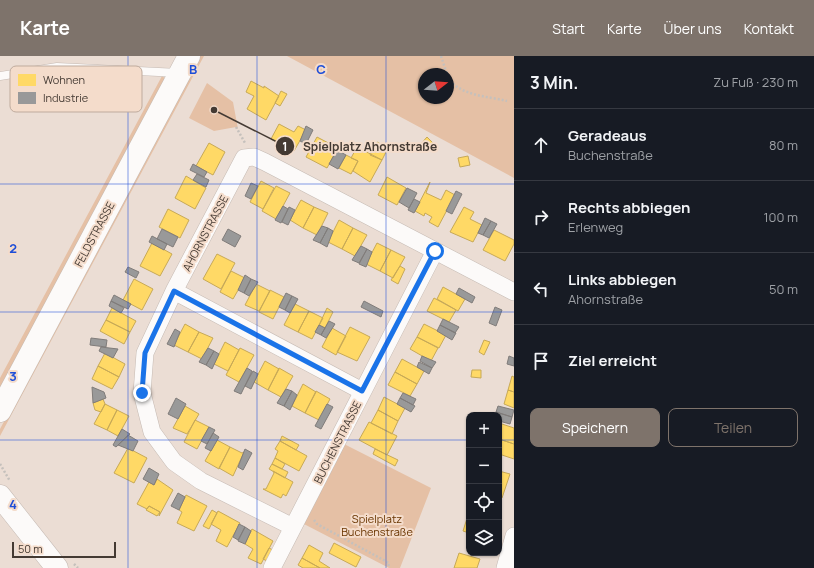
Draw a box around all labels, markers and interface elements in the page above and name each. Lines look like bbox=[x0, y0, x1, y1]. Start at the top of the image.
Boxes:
text: Karte bbox=[20, 15, 70, 41]
text: Start bbox=[552, 19, 585, 38]
text: Karte bbox=[607, 19, 642, 38]
text: Über uns bbox=[664, 19, 722, 38]
text: Kontakt bbox=[744, 19, 794, 38]
text: B bbox=[189, 60, 197, 78]
text: C bbox=[316, 60, 326, 78]
legend bbox=[10, 66, 142, 112]
north arrow bbox=[418, 68, 454, 104]
text: 3 Min. bbox=[530, 71, 578, 94]
text: Wohnen bbox=[43, 72, 85, 87]
text: Zu Fuß · 230 m bbox=[713, 73, 798, 91]
text: Industrie bbox=[43, 90, 89, 105]
text: Geradeaus bbox=[568, 125, 647, 146]
callout: Spielplatz Ahornstraße bbox=[275, 134, 445, 158]
icon: ahead bbox=[530, 134, 552, 156]
text: 80 m bbox=[769, 136, 798, 154]
text: 1 bbox=[282, 138, 288, 155]
text: Spielplatz Ahornstraße bbox=[303, 138, 437, 155]
text: Buchenstraße bbox=[568, 146, 653, 164]
street label: AHORNSTRASSE bbox=[179, 192, 231, 274]
text: Rechts abbiegen bbox=[568, 197, 690, 218]
street label: FELDSTRASSE bbox=[71, 199, 117, 269]
icon: right bbox=[530, 206, 552, 228]
text: 100 m bbox=[763, 208, 798, 226]
text: Erlenweg bbox=[568, 218, 623, 236]
text: 2 bbox=[9, 239, 17, 257]
route start bbox=[426, 242, 444, 260]
text: Links abbiegen bbox=[568, 269, 676, 290]
icon: left bbox=[530, 278, 552, 300]
text: 50 m bbox=[769, 280, 798, 298]
text: Ahornstraße bbox=[568, 290, 643, 308]
icon: arrive bbox=[530, 350, 552, 372]
text: Ziel erreicht bbox=[568, 350, 657, 371]
text: 3 bbox=[9, 367, 17, 385]
route end bbox=[133, 384, 151, 402]
street label: BUCHENSTRASSE bbox=[310, 398, 364, 486]
button: Speichern bbox=[530, 408, 660, 447]
button: Teilen bbox=[668, 408, 798, 447]
map controls bbox=[466, 412, 502, 556]
button: + bbox=[466, 412, 502, 448]
button: − bbox=[466, 448, 502, 484]
button: locate bbox=[466, 484, 502, 520]
text: 4 bbox=[9, 495, 17, 513]
park label: Spielplatz Buchenstraße bbox=[341, 511, 413, 539]
button: layers bbox=[466, 520, 502, 556]
scale bar bbox=[12, 540, 116, 559]
text: 50 m bbox=[18, 541, 43, 556]

